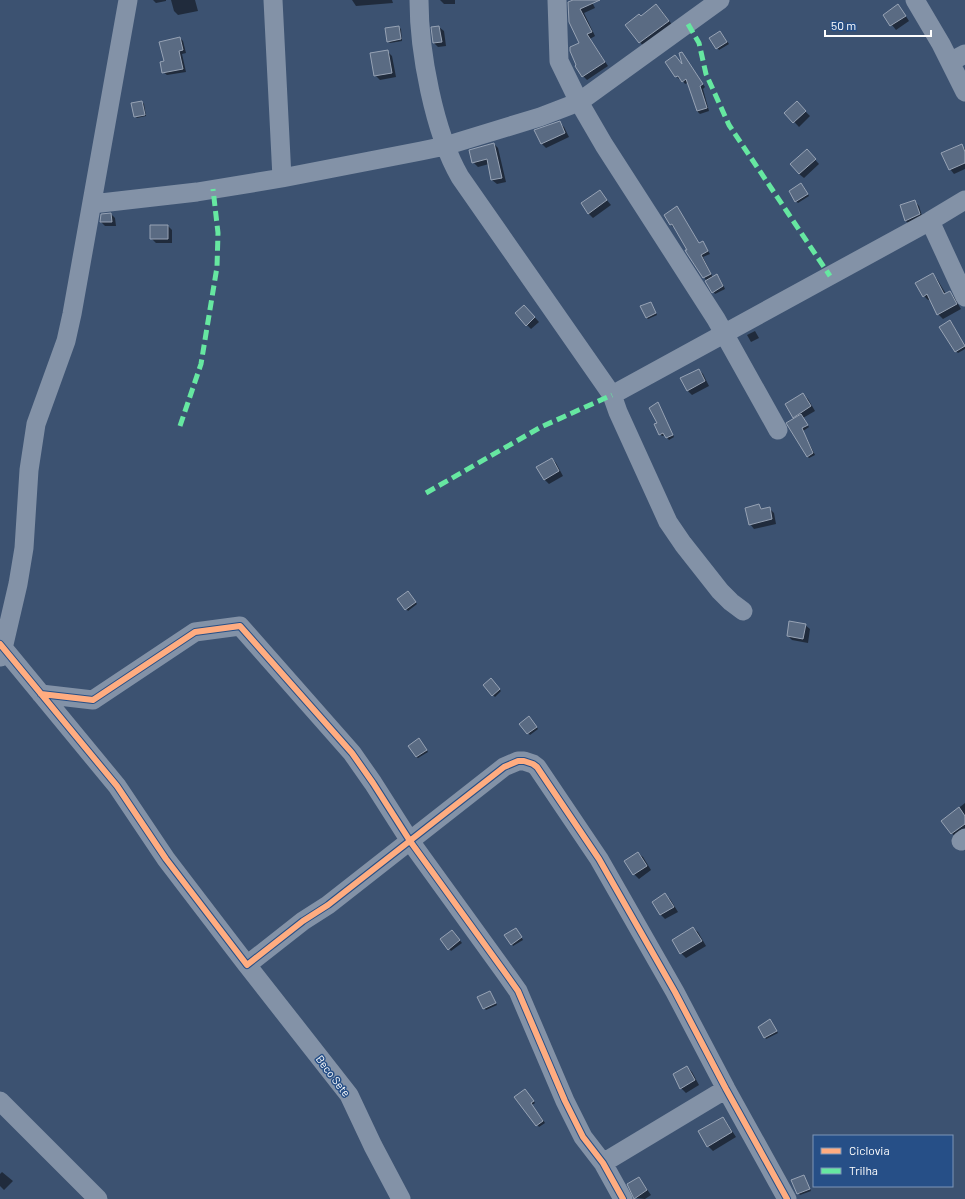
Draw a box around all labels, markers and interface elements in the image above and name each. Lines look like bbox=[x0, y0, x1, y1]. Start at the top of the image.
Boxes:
scale bar bbox=[825, 12, 931, 38]
text: 50 m bbox=[831, 18, 856, 32]
street label: Beco Sete bbox=[314, 1052, 353, 1099]
legend bbox=[813, 1135, 953, 1187]
text: Ciclovia bbox=[849, 1143, 890, 1157]
text: Trilha bbox=[849, 1163, 878, 1177]

